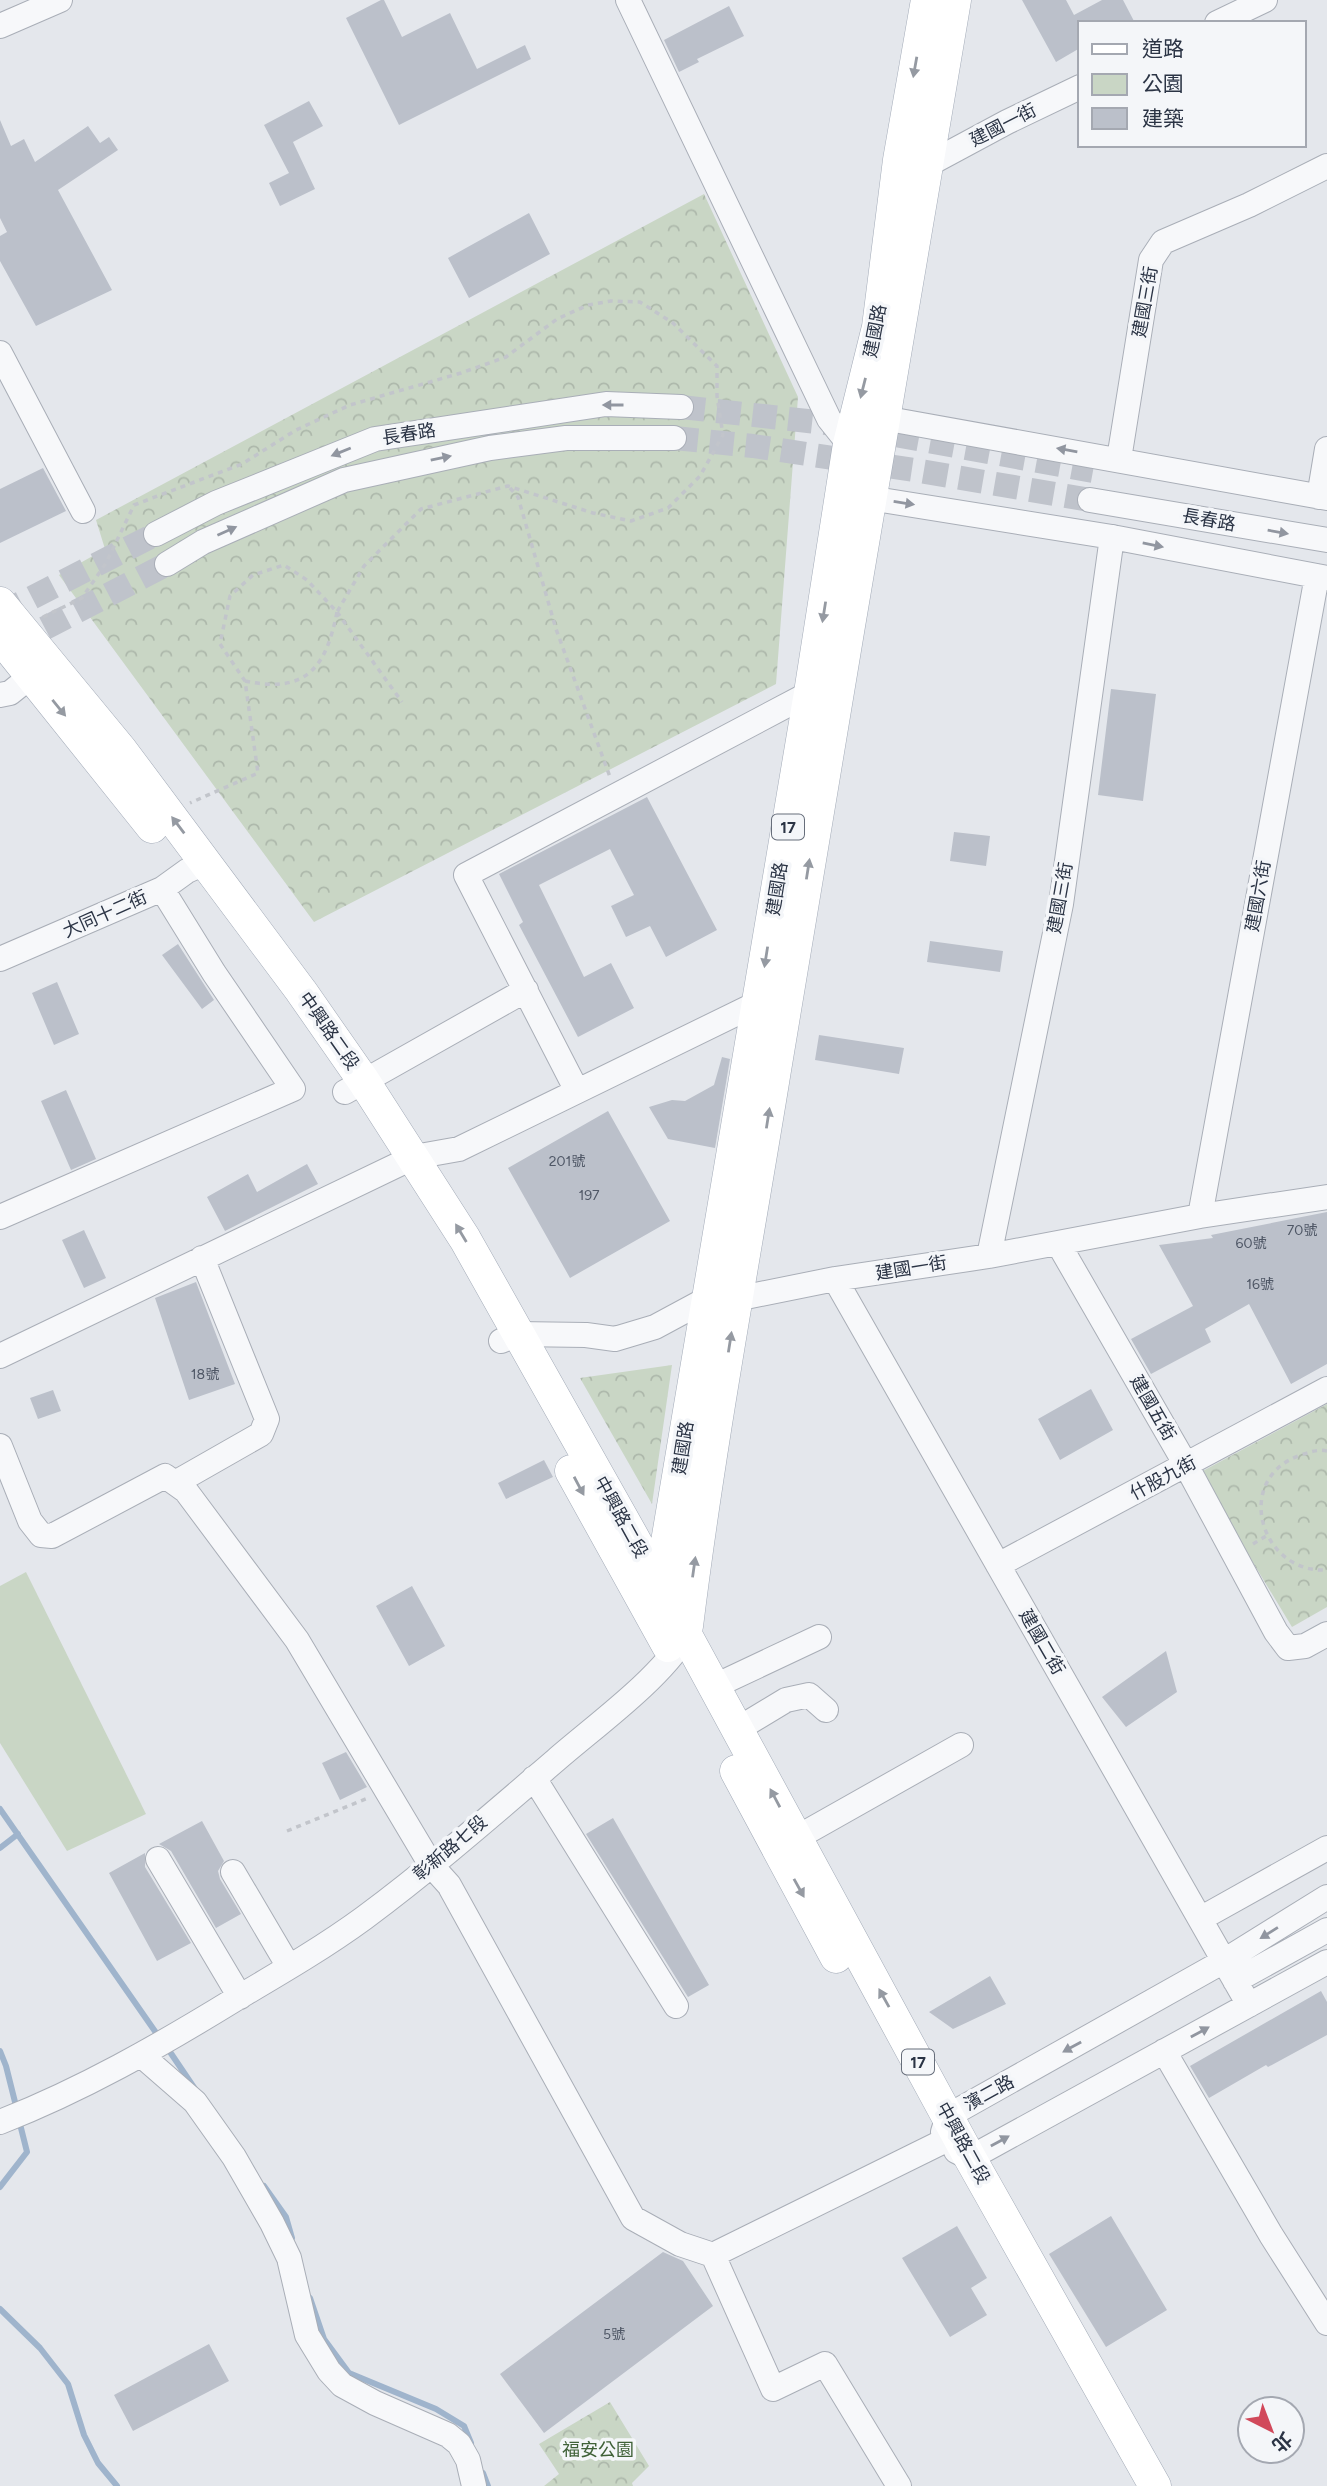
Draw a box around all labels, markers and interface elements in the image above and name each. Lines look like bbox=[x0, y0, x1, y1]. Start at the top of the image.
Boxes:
legend bbox=[1078, 21, 1306, 147]
text: 道路 bbox=[1142, 36, 1184, 61]
one-way arrow bbox=[909, 56, 920, 78]
text: 公園 bbox=[1142, 71, 1184, 96]
street label: 建國一街 bbox=[966, 99, 1040, 151]
text: 建築 bbox=[1142, 106, 1184, 131]
street label: 建國三街 bbox=[1128, 265, 1162, 339]
street label: 建國路 bbox=[859, 302, 891, 360]
one-way arrow bbox=[857, 377, 868, 399]
one-way arrow bbox=[601, 399, 623, 410]
street label: 長春路 bbox=[381, 419, 437, 449]
one-way arrow bbox=[1056, 444, 1078, 455]
one-way arrow bbox=[331, 447, 352, 458]
one-way arrow bbox=[430, 453, 452, 464]
one-way arrow bbox=[893, 498, 915, 509]
street label: 長春路 bbox=[1181, 504, 1237, 536]
one-way arrow bbox=[216, 526, 237, 537]
one-way arrow bbox=[1267, 527, 1289, 538]
one-way arrow bbox=[1142, 539, 1164, 550]
one-way arrow bbox=[818, 601, 829, 623]
one-way arrow bbox=[51, 700, 66, 717]
road number: 17 bbox=[772, 814, 804, 840]
one-way arrow bbox=[171, 816, 186, 834]
one-way arrow bbox=[803, 858, 814, 880]
street label: 建國六街 bbox=[1241, 859, 1275, 933]
street label: 建國路 bbox=[762, 861, 792, 917]
street label: 建國三街 bbox=[1043, 861, 1077, 935]
street label: 大同十二街 bbox=[59, 886, 151, 942]
one-way arrow bbox=[760, 946, 771, 968]
street label: 中興路二段 bbox=[294, 988, 364, 1074]
one-way arrow bbox=[763, 1107, 774, 1129]
house number: 201號 bbox=[549, 1153, 585, 1170]
house number: 197 bbox=[578, 1187, 600, 1204]
house number: 70號 bbox=[1287, 1222, 1317, 1239]
one-way arrow bbox=[455, 1224, 467, 1243]
house number: 60號 bbox=[1236, 1235, 1266, 1252]
street label: 建國一街 bbox=[874, 1252, 948, 1284]
house number: 16號 bbox=[1246, 1276, 1274, 1293]
one-way arrow bbox=[725, 1331, 736, 1353]
house number: 18號 bbox=[191, 1366, 219, 1383]
street label: 建國五街 bbox=[1125, 1371, 1181, 1445]
street label: 建國路 bbox=[668, 1420, 698, 1476]
street label: 什股九街 bbox=[1126, 1451, 1200, 1505]
street label: 中興路二段 bbox=[590, 1472, 652, 1562]
one-way arrow bbox=[573, 1477, 585, 1497]
one-way arrow bbox=[689, 1556, 700, 1578]
street label: 建國二街 bbox=[1014, 1605, 1070, 1679]
one-way arrow bbox=[769, 1788, 781, 1808]
street label: 彰新路七段 bbox=[408, 1811, 492, 1885]
one-way arrow bbox=[793, 1879, 805, 1898]
one-way arrow bbox=[1260, 1927, 1279, 1940]
one-way arrow bbox=[878, 1988, 890, 2008]
one-way arrow bbox=[1190, 2026, 1209, 2038]
one-way arrow bbox=[1062, 2041, 1082, 2053]
road number: 17 bbox=[902, 2050, 934, 2074]
street label: 濱二路 bbox=[960, 2070, 1018, 2116]
street label: 中興路二段 bbox=[932, 2098, 994, 2188]
one-way arrow bbox=[991, 2135, 1010, 2147]
house number: 5號 bbox=[603, 2326, 625, 2343]
north arrow bbox=[1236, 2395, 1306, 2465]
text: 北 bbox=[1267, 2427, 1297, 2457]
park label: 福安公園 bbox=[562, 2439, 634, 2461]

